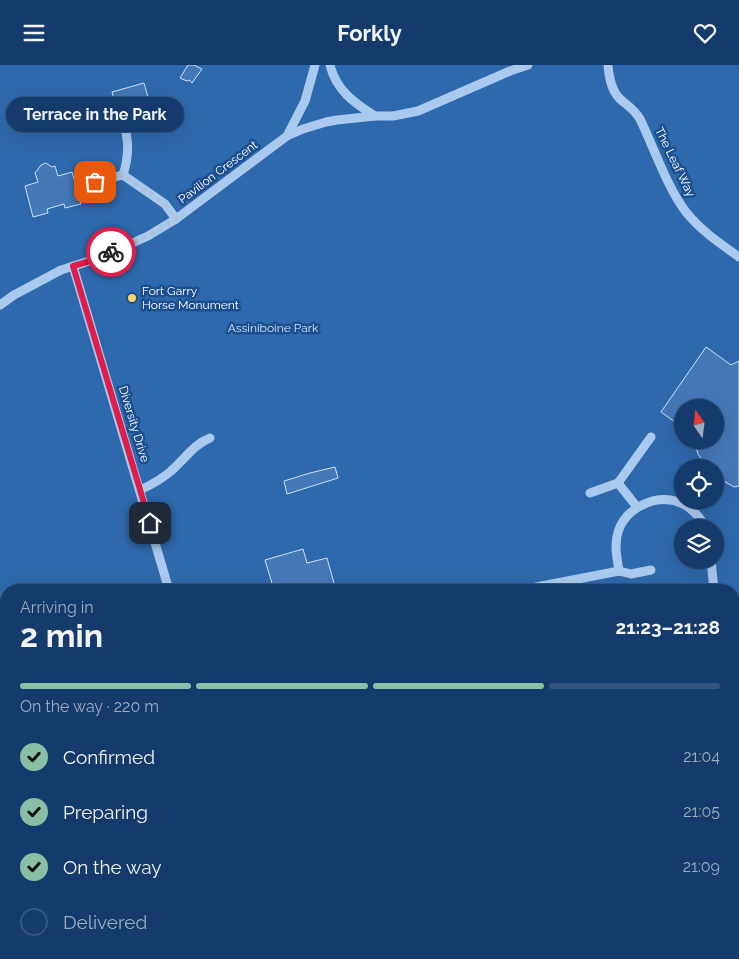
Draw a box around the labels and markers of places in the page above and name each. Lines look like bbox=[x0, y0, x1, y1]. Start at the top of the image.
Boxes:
callout: Terrace in the Park bbox=[6, 97, 184, 132]
pin bbox=[74, 161, 116, 203]
place label: Fort Garry Horse Monument bbox=[142, 284, 239, 312]
marker: Fort Garry Horse Monument bbox=[126, 292, 138, 304]
pin bbox=[129, 502, 171, 544]

